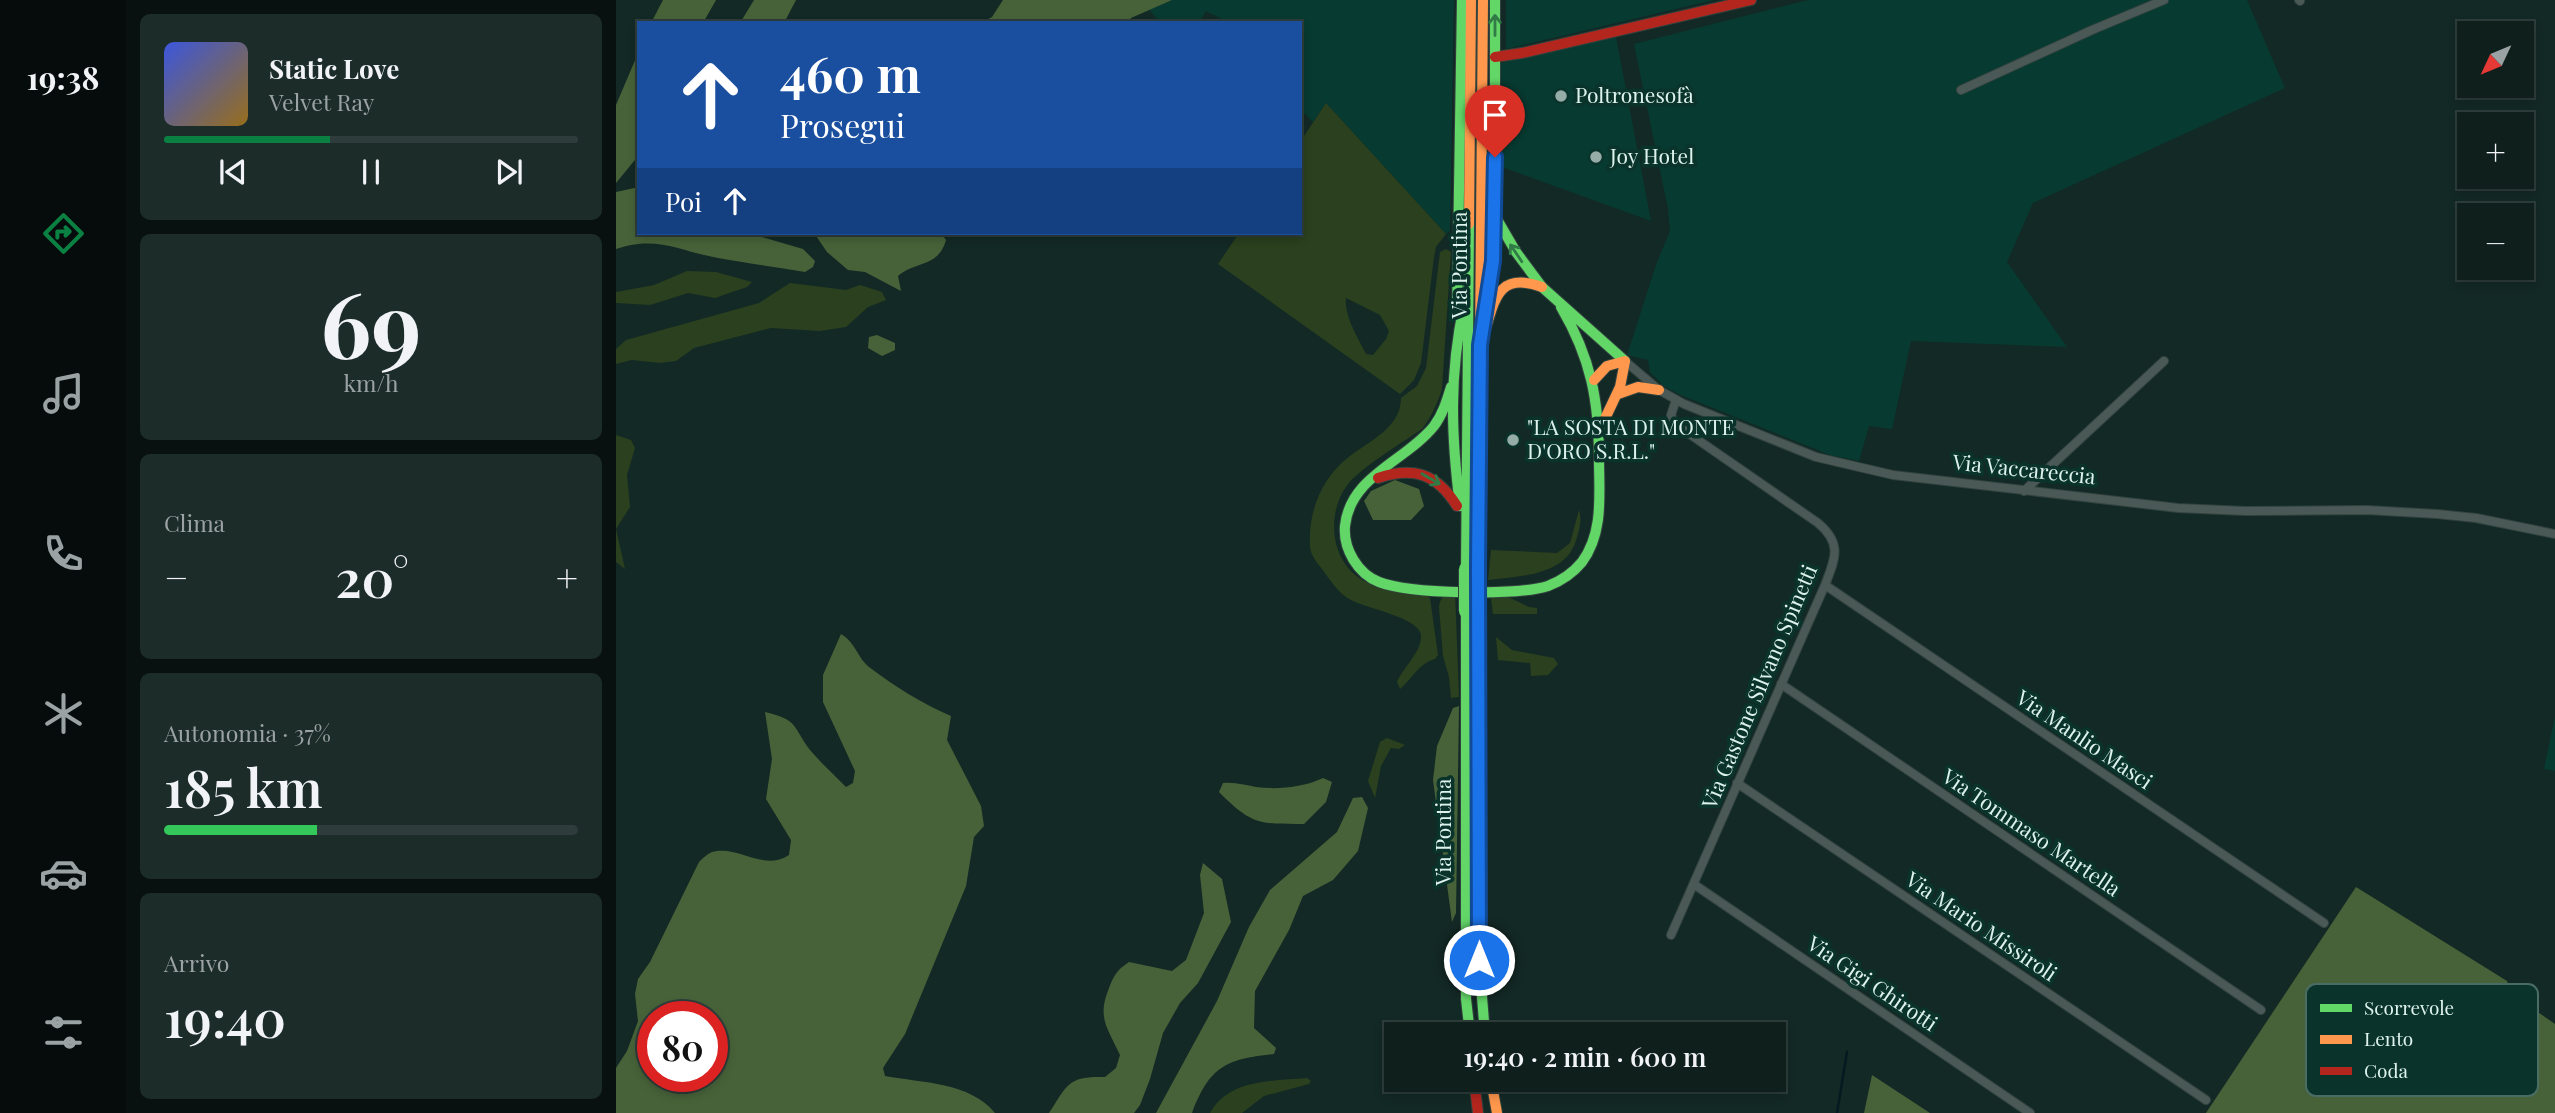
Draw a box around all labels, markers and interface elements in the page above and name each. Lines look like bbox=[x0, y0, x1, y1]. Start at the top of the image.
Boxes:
one-way arrow bbox=[1488, 14, 1502, 37]
north arrow bbox=[2457, 21, 2534, 98]
map controls bbox=[2457, 21, 2534, 280]
text: 460 m bbox=[780, 40, 921, 105]
icon: ahead bbox=[665, 49, 756, 140]
text: Static Love bbox=[269, 51, 399, 86]
text: 19:38 bbox=[27, 55, 99, 98]
place label: Poltronesofà bbox=[1575, 80, 1694, 108]
pin bbox=[1465, 85, 1525, 157]
text: Velvet Ray bbox=[269, 86, 374, 117]
marker: Poltronesofà bbox=[1553, 88, 1569, 104]
icon: arrive bbox=[1476, 96, 1514, 134]
text: Prosegui bbox=[780, 103, 905, 146]
button: + bbox=[2457, 112, 2534, 189]
place label: Joy Hotel bbox=[1609, 141, 1694, 169]
marker: Joy Hotel bbox=[1588, 149, 1604, 165]
icon: previous bbox=[214, 153, 252, 191]
icon: pause bbox=[352, 153, 390, 191]
icon: next bbox=[490, 153, 528, 191]
icon: ahead bbox=[716, 182, 754, 220]
text: Poi bbox=[665, 184, 702, 219]
button: − bbox=[2457, 203, 2534, 280]
icon: directions bbox=[39, 209, 88, 258]
street label: Via Pontina bbox=[1444, 211, 1472, 319]
one-way arrow bbox=[1509, 244, 1524, 263]
text: 69 bbox=[320, 261, 422, 382]
text: km/h bbox=[343, 367, 399, 398]
icon: music bbox=[39, 369, 88, 418]
place label: "LA SOSTA DI MONTE D'ORO S.R.L." bbox=[1527, 412, 1734, 464]
marker: "LA SOSTA DI MONTE D'ORO S.R.L." bbox=[1505, 432, 1521, 448]
street label: Via Vaccareccia bbox=[1950, 446, 2097, 489]
one-way arrow bbox=[1420, 472, 1440, 486]
text: Clima bbox=[164, 507, 225, 538]
icon: phone bbox=[39, 529, 88, 578]
text: 20° bbox=[335, 542, 409, 611]
text: − bbox=[164, 551, 189, 602]
text: + bbox=[556, 551, 578, 602]
street label: Via Gastone Silvano Spinetti bbox=[1694, 560, 1822, 813]
street label: Via Manlio Masci bbox=[2011, 682, 2159, 794]
icon: climate bbox=[39, 689, 88, 738]
text: Autonomia · 37% bbox=[164, 717, 331, 748]
text: 185 km bbox=[164, 752, 323, 821]
street label: Via Tommaso Martella bbox=[1937, 761, 2127, 902]
street label: Via Pontina bbox=[1428, 778, 1456, 886]
icon: car bbox=[39, 849, 88, 898]
street label: Via Mario Missiroli bbox=[1900, 864, 2063, 986]
position arrow bbox=[1442, 923, 1516, 997]
street label: Via Gigi Ghirotti bbox=[1802, 928, 1944, 1036]
text: Arrivo bbox=[164, 947, 229, 978]
text: 19:40 bbox=[164, 982, 286, 1051]
legend bbox=[2306, 984, 2538, 1096]
text: Scorrevole bbox=[2364, 994, 2454, 1020]
speed limit sign: 80 bbox=[637, 1001, 728, 1092]
icon: filters bbox=[39, 1008, 88, 1057]
text: Lento bbox=[2364, 1025, 2413, 1051]
text: 19:40 · 2 min · 600 m bbox=[1464, 1039, 1706, 1074]
text: Coda bbox=[2364, 1057, 2409, 1083]

